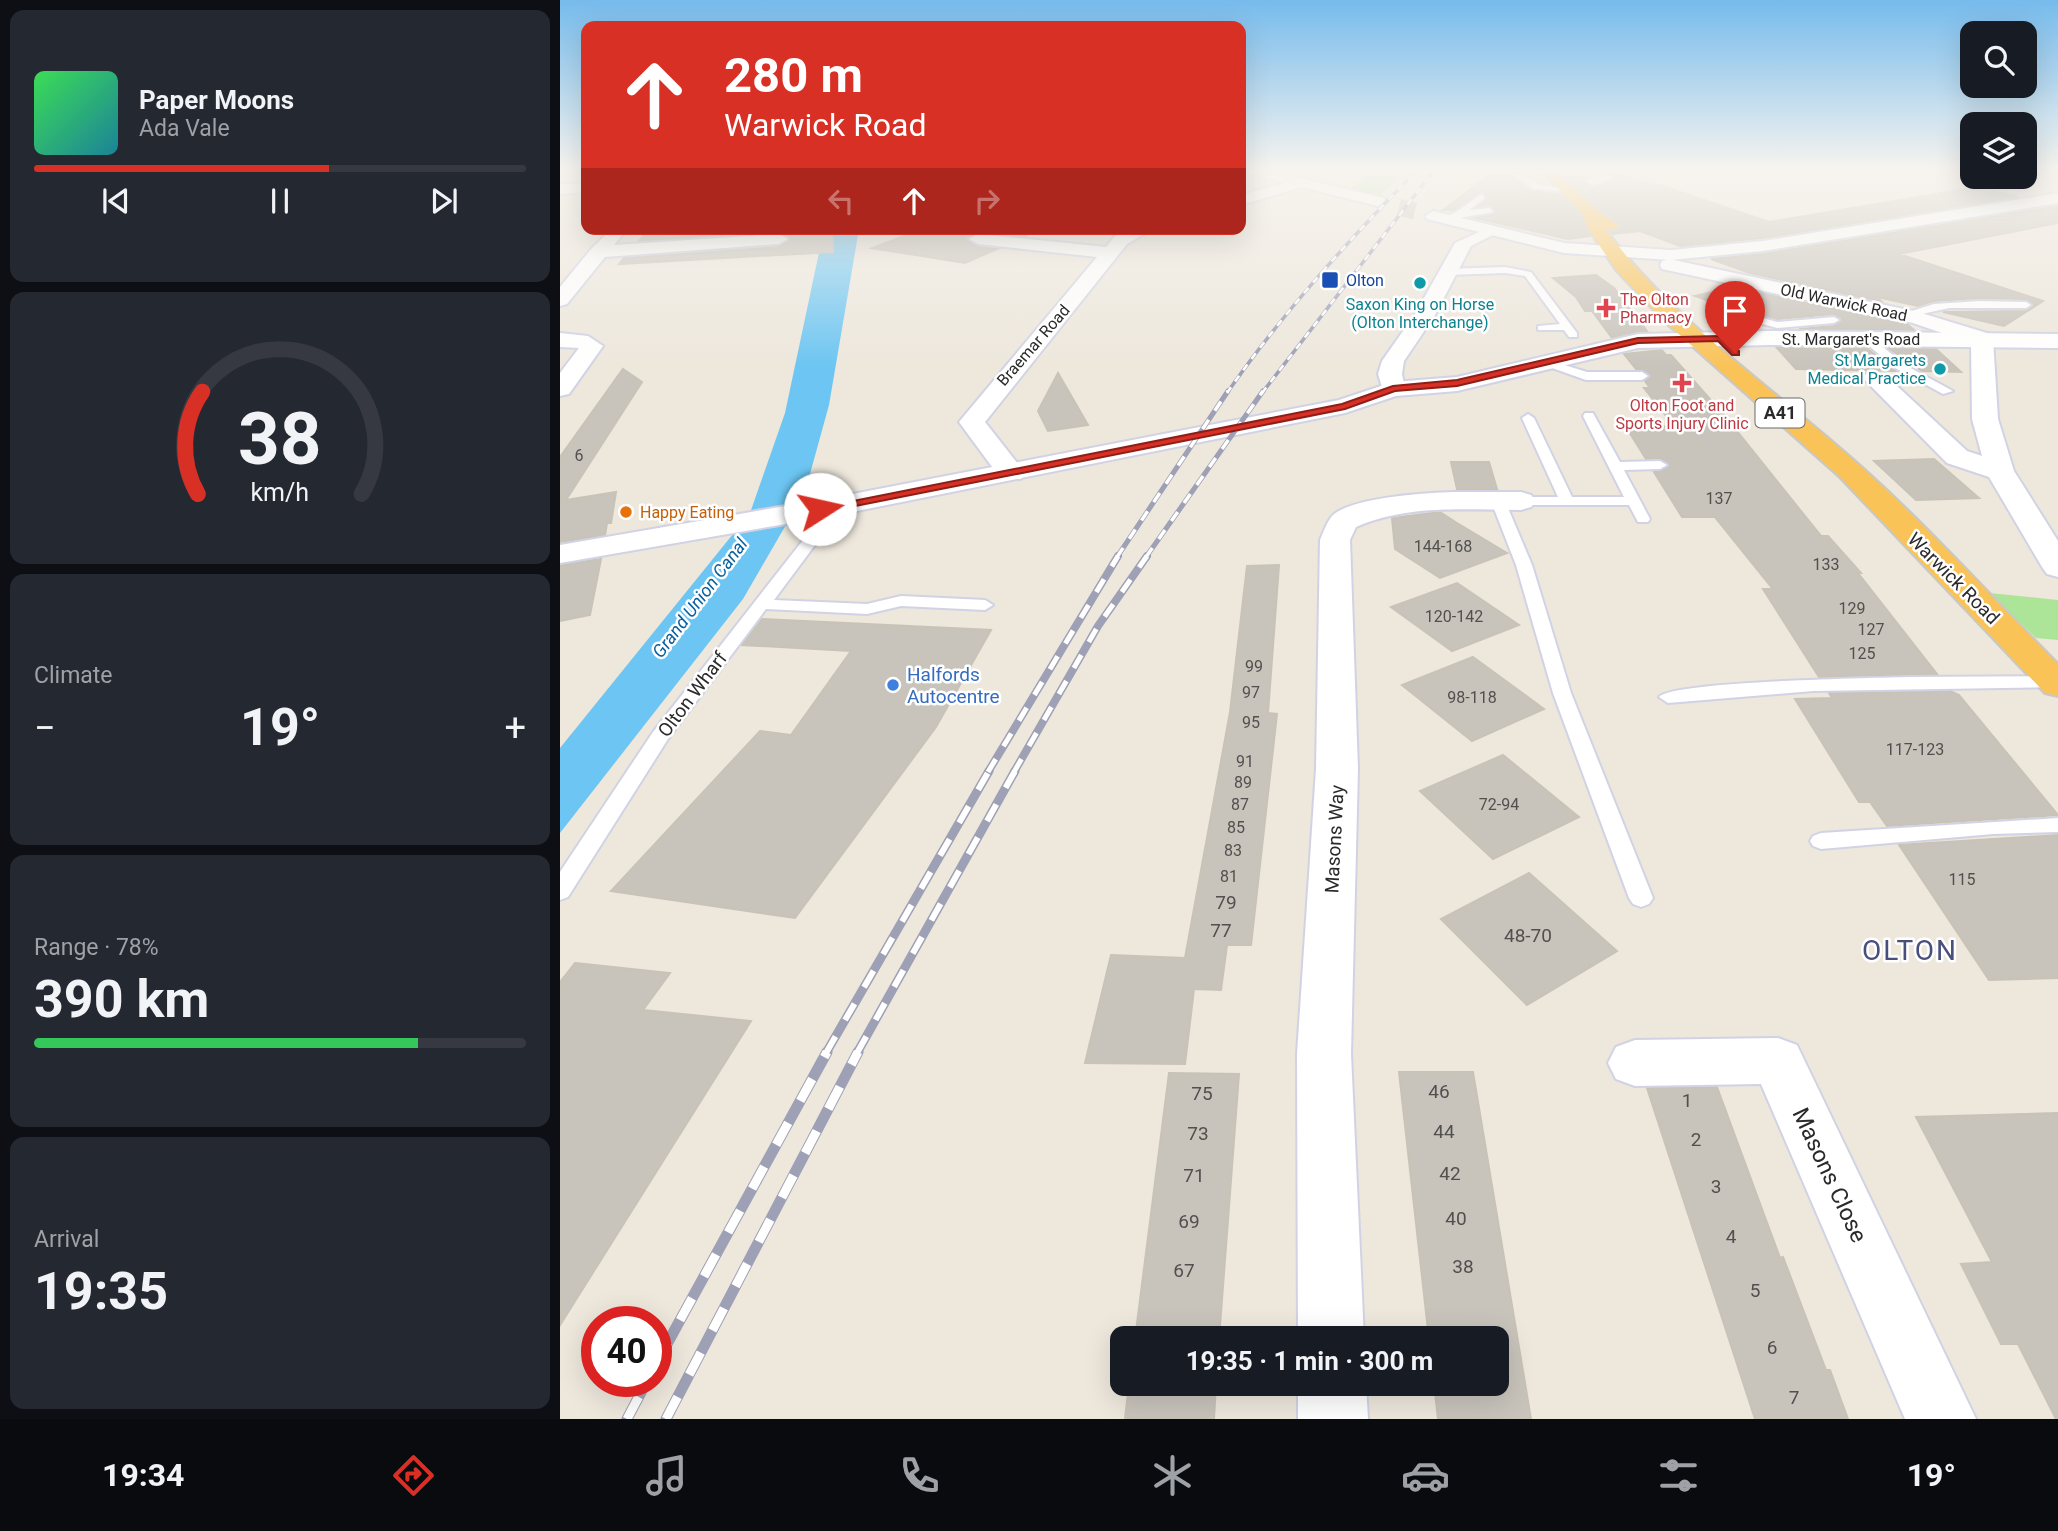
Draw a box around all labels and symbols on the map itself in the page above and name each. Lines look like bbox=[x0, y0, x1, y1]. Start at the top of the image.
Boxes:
marker: Olton bbox=[1320, 270, 1340, 290]
place label: Olton bbox=[1346, 271, 1384, 290]
marker: Saxon King on Horse (Olton Interchange) bbox=[1412, 275, 1428, 291]
street label: Old Warwick Road bbox=[1779, 280, 1909, 325]
pin bbox=[1705, 281, 1765, 353]
place label: The Olton Pharmacy bbox=[1620, 290, 1692, 327]
place label: Saxon King on Horse (Olton Interchange) bbox=[1346, 295, 1494, 332]
marker: The Olton Pharmacy bbox=[1598, 300, 1614, 316]
street label: Braemar Road bbox=[993, 301, 1074, 390]
street label: St. Margaret's Road bbox=[1782, 330, 1920, 349]
place label: St Margarets Medical Practice bbox=[1807, 351, 1926, 388]
marker: St Margarets Medical Practice bbox=[1932, 361, 1948, 377]
marker: Olton Foot and Sports Injury Clinic bbox=[1672, 373, 1692, 393]
place label: Olton Foot and Sports Injury Clinic bbox=[1615, 396, 1749, 433]
road number: A41 bbox=[1756, 398, 1804, 428]
house number: 6 bbox=[575, 446, 584, 465]
position arrow bbox=[783, 472, 857, 546]
house number: 137 bbox=[1706, 489, 1732, 508]
place label: Happy Eating bbox=[640, 503, 734, 522]
marker: Happy Eating bbox=[618, 504, 634, 520]
street label: Warwick Road bbox=[1903, 528, 2004, 629]
water label: Grand Union Canal bbox=[648, 533, 752, 662]
house number: 144-168 bbox=[1414, 537, 1472, 556]
house number: 133 bbox=[1813, 555, 1839, 574]
house number: 129 bbox=[1839, 599, 1865, 618]
house number: 120-142 bbox=[1425, 607, 1483, 626]
house number: 127 bbox=[1858, 620, 1884, 639]
house number: 125 bbox=[1849, 644, 1875, 663]
street label: Olton Wharf bbox=[653, 647, 732, 741]
house number: 99 bbox=[1245, 657, 1263, 676]
place label: Halfords Autocentre bbox=[907, 663, 1000, 708]
marker: Halfords Autocentre bbox=[885, 677, 901, 693]
house number: 97 bbox=[1242, 683, 1260, 702]
house number: 98-118 bbox=[1447, 688, 1497, 707]
house number: 95 bbox=[1242, 713, 1260, 732]
house number: 117-123 bbox=[1886, 740, 1944, 759]
house number: 91 bbox=[1236, 752, 1254, 771]
house number: 89 bbox=[1234, 773, 1252, 792]
street label: Masons Way bbox=[1320, 784, 1349, 894]
house number: 87 bbox=[1231, 795, 1249, 814]
house number: 72-94 bbox=[1479, 795, 1519, 814]
house number: 85 bbox=[1227, 818, 1245, 837]
house number: 83 bbox=[1224, 841, 1242, 860]
house number: 81 bbox=[1220, 867, 1238, 886]
house number: 115 bbox=[1949, 870, 1975, 889]
house number: 79 bbox=[1215, 891, 1237, 914]
house number: 77 bbox=[1210, 919, 1232, 942]
house number: 48-70 bbox=[1504, 924, 1552, 947]
district label: OLTON bbox=[1862, 934, 1958, 967]
house number: 46 bbox=[1428, 1080, 1450, 1103]
house number: 75 bbox=[1191, 1082, 1213, 1105]
house number: 1 bbox=[1682, 1089, 1692, 1112]
street label: Masons Close bbox=[1787, 1104, 1873, 1247]
house number: 44 bbox=[1433, 1120, 1455, 1143]
house number: 73 bbox=[1187, 1122, 1209, 1145]
house number: 2 bbox=[1691, 1128, 1701, 1151]
house number: 42 bbox=[1439, 1162, 1461, 1185]
house number: 71 bbox=[1183, 1164, 1205, 1187]
house number: 3 bbox=[1711, 1175, 1721, 1198]
house number: 40 bbox=[1445, 1207, 1467, 1230]
house number: 69 bbox=[1178, 1210, 1200, 1233]
house number: 4 bbox=[1726, 1225, 1737, 1248]
house number: 38 bbox=[1452, 1255, 1474, 1278]
house number: 67 bbox=[1173, 1259, 1195, 1282]
house number: 5 bbox=[1750, 1279, 1760, 1302]
speed limit sign: 40 bbox=[581, 1306, 672, 1397]
house number: 6 bbox=[1767, 1336, 1777, 1359]
house number: 7 bbox=[1789, 1386, 1799, 1409]

